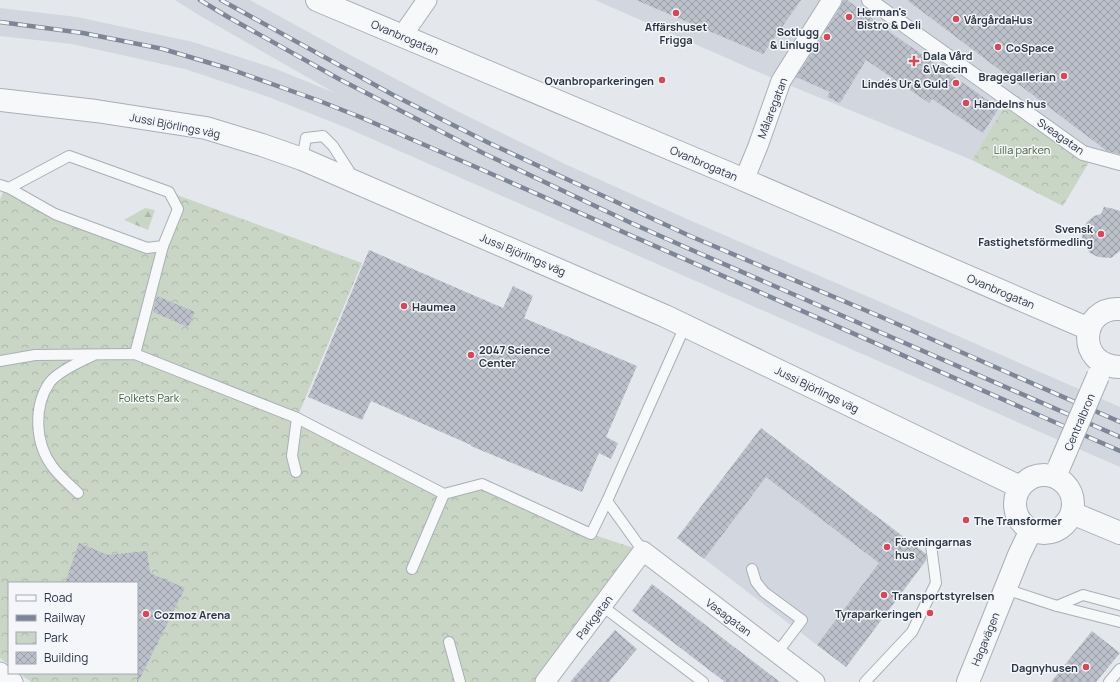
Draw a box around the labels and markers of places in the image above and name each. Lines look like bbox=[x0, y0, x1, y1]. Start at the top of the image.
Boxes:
place label: Herman's Bistro & Deli bbox=[857, 4, 921, 32]
marker: Affärshuset Frigga bbox=[671, 8, 681, 18]
marker: Herman's Bistro & Deli bbox=[844, 12, 854, 22]
place label: VårgårdaHus bbox=[964, 12, 1032, 27]
marker: VårgårdaHus bbox=[951, 14, 961, 24]
place label: Affärshuset Frigga bbox=[645, 19, 707, 47]
place label: Sotlugg & Linlugg bbox=[770, 24, 819, 52]
marker: Sotlugg & Linlugg bbox=[822, 32, 832, 42]
place label: CoSpace bbox=[1006, 40, 1054, 55]
marker: CoSpace bbox=[993, 42, 1003, 52]
place label: Dala Vård & Vaccin bbox=[923, 48, 973, 76]
marker: Dala Vård & Vaccin bbox=[908, 55, 920, 67]
place label: Bragegallerian bbox=[978, 69, 1056, 84]
marker: Bragegallerian bbox=[1059, 71, 1069, 81]
place label: Ovanbroparkeringen bbox=[545, 73, 654, 88]
marker: Ovanbroparkeringen bbox=[657, 75, 667, 85]
place label: Lindés Ur & Guld bbox=[862, 76, 948, 91]
marker: Lindés Ur & Guld bbox=[951, 78, 961, 88]
place label: Handelns hus bbox=[974, 96, 1046, 111]
marker: Handelns hus bbox=[961, 98, 971, 108]
place label: Svensk Fastighetsförmedling bbox=[978, 221, 1094, 249]
marker: Svensk Fastighetsförmedling bbox=[1096, 229, 1106, 239]
place label: Haumea bbox=[412, 299, 456, 314]
marker: Haumea bbox=[399, 301, 409, 311]
place label: 2047 Science Center bbox=[479, 342, 550, 370]
marker: 2047 Science Center bbox=[466, 350, 476, 360]
place label: The Transformer bbox=[974, 513, 1062, 528]
marker: The Transformer bbox=[961, 515, 971, 525]
place label: Föreningarnas hus bbox=[895, 534, 972, 562]
marker: Föreningarnas hus bbox=[882, 542, 892, 552]
place label: Transportstyrelsen bbox=[892, 588, 994, 603]
marker: Transportstyrelsen bbox=[879, 590, 889, 600]
place label: Tyraparkeringen bbox=[835, 606, 922, 621]
place label: Cozmoz Arena bbox=[154, 607, 230, 622]
marker: Tyraparkeringen bbox=[925, 608, 935, 618]
marker: Cozmoz Arena bbox=[141, 609, 151, 619]
place label: Dagnyhusen bbox=[1011, 660, 1078, 675]
marker: Dagnyhusen bbox=[1081, 662, 1091, 672]

